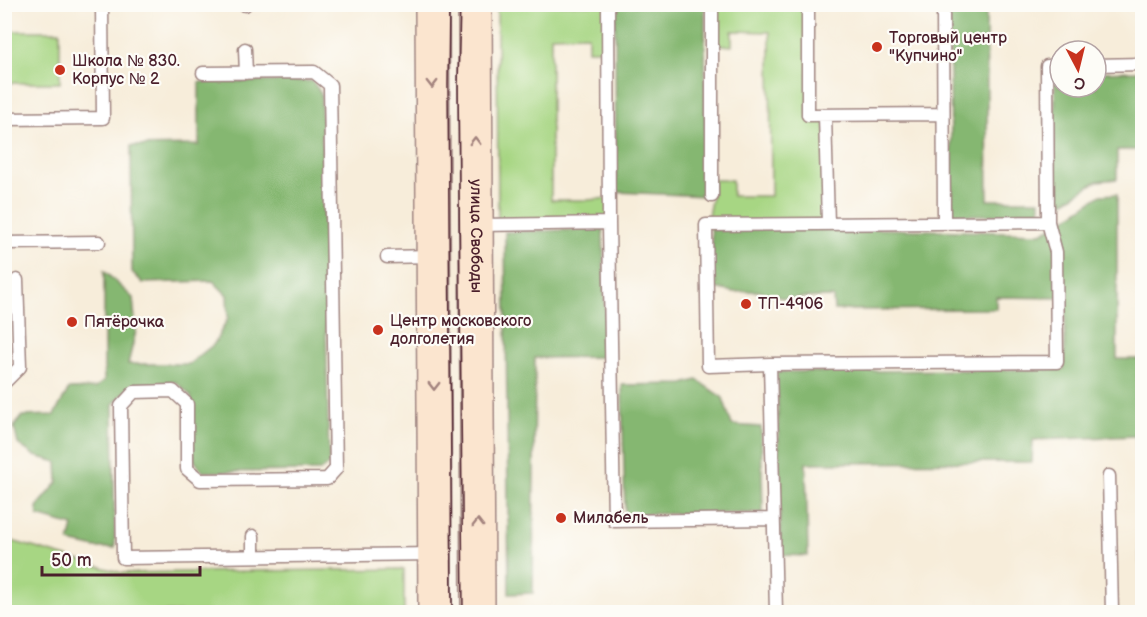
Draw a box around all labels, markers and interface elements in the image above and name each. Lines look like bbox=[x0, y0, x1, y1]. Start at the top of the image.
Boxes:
place label: Торговый центр "Купчино" bbox=[889, 29, 1007, 66]
north arrow bbox=[1048, 39, 1108, 99]
marker: Торговый центр "Купчино" bbox=[870, 40, 884, 54]
place label: Школа № 830. Корпус № 2 bbox=[72, 52, 180, 89]
marker: Школа № 830. Корпус № 2 bbox=[53, 63, 67, 77]
text: С bbox=[1073, 72, 1086, 93]
one-way arrow bbox=[426, 80, 438, 89]
one-way arrow bbox=[469, 136, 481, 145]
street label: улица Свободы bbox=[466, 179, 486, 293]
place label: ТП-4906 bbox=[758, 295, 824, 314]
marker: ТП-4906 bbox=[739, 297, 753, 311]
place label: Центр московского долголетия bbox=[390, 312, 531, 349]
place label: Пятёрочка bbox=[84, 313, 165, 332]
marker: Пятёрочка bbox=[65, 315, 79, 329]
marker: Центр московского долголетия bbox=[371, 323, 385, 337]
one-way arrow bbox=[428, 381, 440, 390]
place label: Милабель bbox=[573, 509, 649, 528]
marker: Милабель bbox=[554, 511, 568, 525]
one-way arrow bbox=[472, 519, 484, 528]
scale bar bbox=[42, 539, 200, 577]
text: 50 m bbox=[51, 550, 92, 571]

